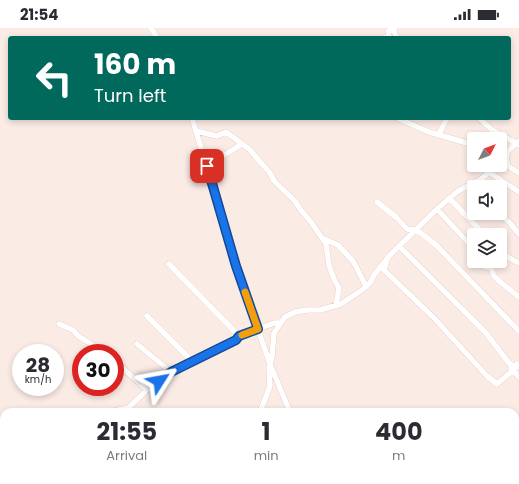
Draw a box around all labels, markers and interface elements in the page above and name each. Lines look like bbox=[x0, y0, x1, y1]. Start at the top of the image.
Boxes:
text: 21:54 bbox=[20, 4, 58, 25]
text: 160 m bbox=[94, 45, 176, 84]
icon: left bbox=[28, 52, 80, 104]
text: Turn left bbox=[94, 83, 166, 108]
north arrow bbox=[467, 132, 507, 172]
map controls bbox=[467, 132, 507, 268]
pin bbox=[190, 149, 224, 183]
icon: arrive bbox=[196, 155, 218, 177]
button: sound bbox=[467, 180, 507, 220]
button: layers bbox=[467, 228, 507, 268]
speed limit sign: 30 bbox=[72, 344, 124, 396]
text: 28 bbox=[26, 351, 50, 379]
position arrow bbox=[138, 360, 180, 402]
text: km/h bbox=[25, 372, 51, 387]
text: 21:55 bbox=[96, 415, 157, 448]
text: 1 bbox=[262, 415, 271, 448]
text: 400 bbox=[375, 415, 423, 448]
text: Arrival bbox=[106, 446, 147, 465]
text: min bbox=[254, 446, 279, 465]
text: m bbox=[392, 446, 405, 465]

